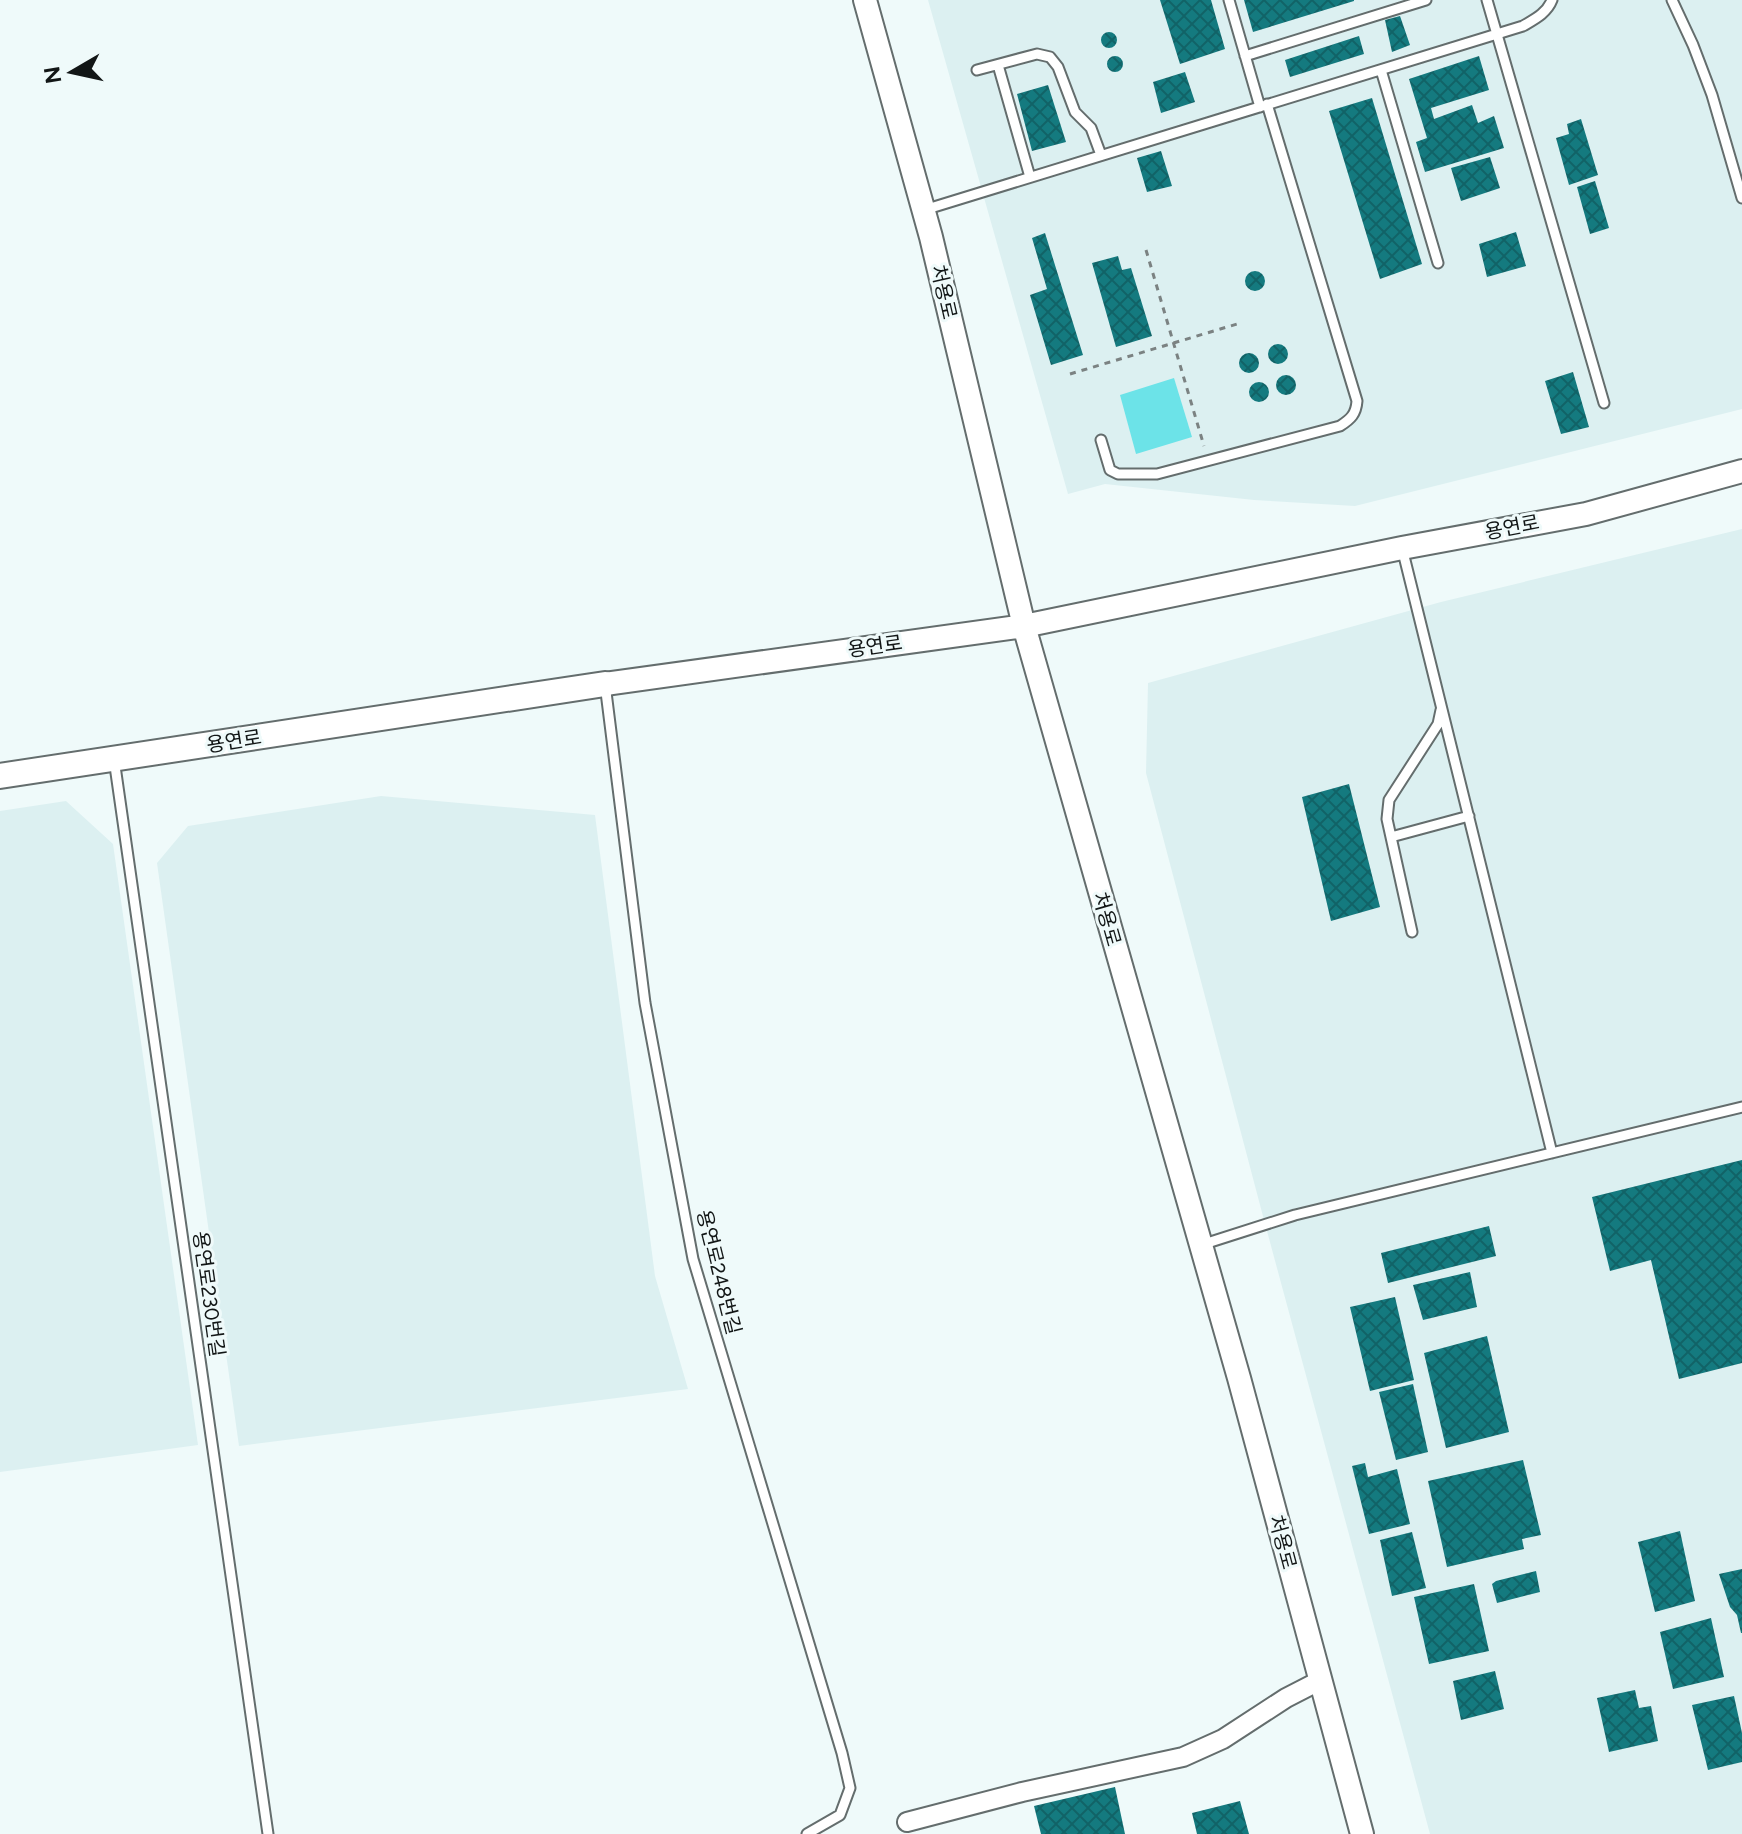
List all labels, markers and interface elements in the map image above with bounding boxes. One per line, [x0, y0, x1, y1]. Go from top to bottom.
north arrow [32, 32, 112, 112]
text: N [38, 65, 67, 86]
street label: 처용로 [926, 262, 962, 322]
street label: 용연로 [1483, 510, 1541, 544]
street label: 용연로 [846, 630, 904, 662]
street label: 용연로 [205, 725, 263, 757]
street label: 처용로 [1088, 889, 1126, 949]
street label: 용연로248번길 [692, 1207, 746, 1337]
street label: 용연로230번길 [188, 1230, 230, 1358]
street label: 처용로 [1264, 1512, 1302, 1572]

